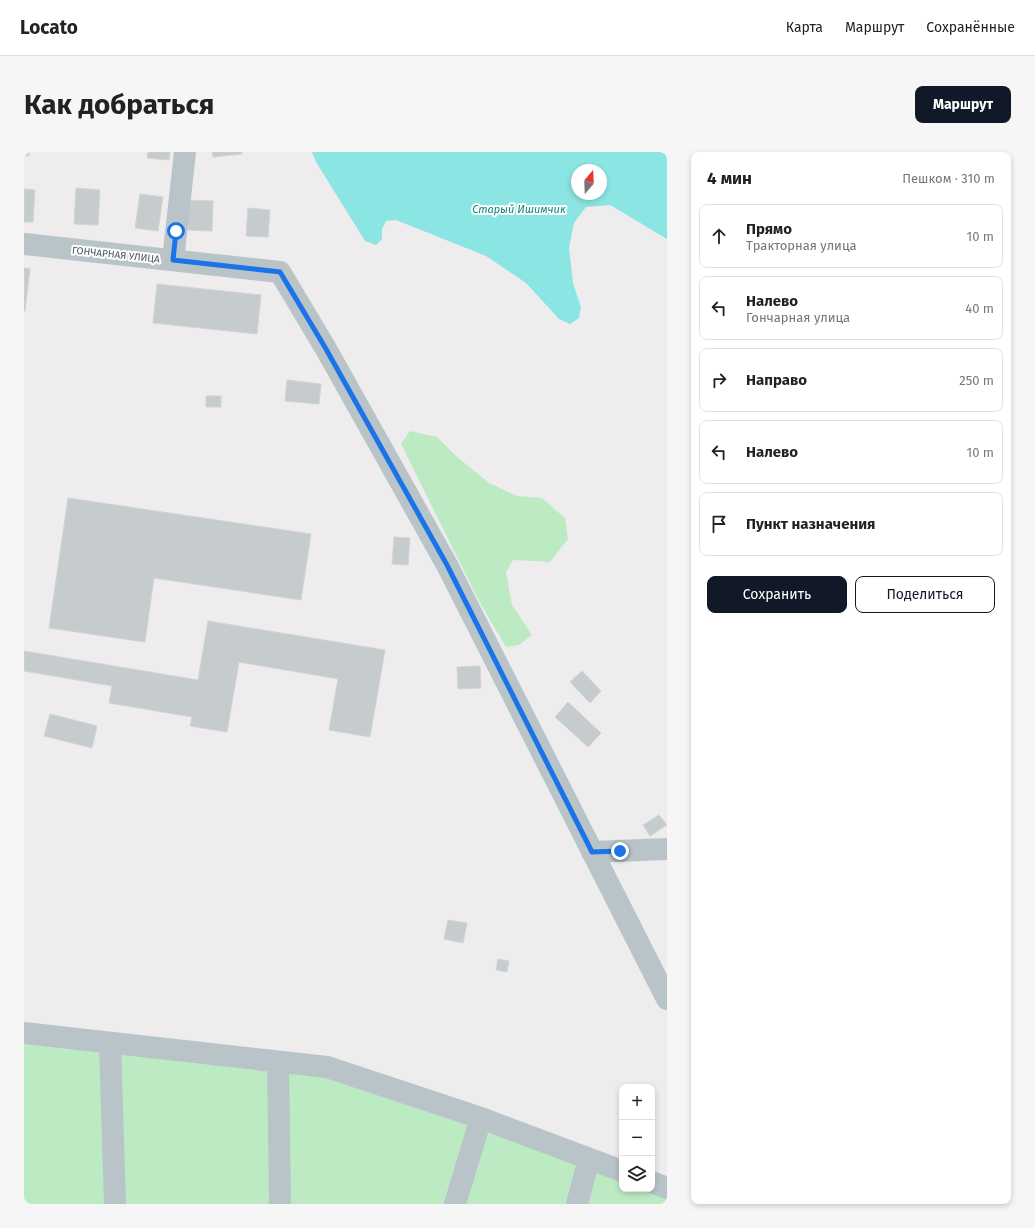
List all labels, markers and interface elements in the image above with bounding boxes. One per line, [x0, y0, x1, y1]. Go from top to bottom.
text: Locato [20, 16, 78, 39]
text: Карта [786, 19, 823, 36]
text: Маршрут [845, 19, 904, 36]
text: Сохранённые [926, 19, 1015, 36]
button: Маршрут [915, 86, 1011, 123]
text: Как добраться [24, 88, 214, 121]
north arrow [571, 164, 607, 200]
text: 4 мин [707, 168, 752, 189]
text: Пешком · 310 m [902, 171, 995, 186]
water label: Старый Ишимчик [472, 203, 566, 216]
text: Прямо [746, 220, 792, 238]
route start [167, 222, 185, 240]
icon: ahead [708, 225, 730, 247]
text: 10 m [967, 229, 994, 244]
text: Тракторная улица [746, 238, 857, 253]
street label: ГОНЧАРНАЯ УЛИЦА [71, 244, 161, 266]
text: Налево [746, 292, 798, 310]
icon: left [708, 297, 730, 319]
text: 40 m [965, 301, 994, 316]
text: Гончарная улица [746, 310, 850, 325]
icon: right [708, 369, 730, 391]
text: Направо [746, 371, 807, 389]
text: 250 m [959, 373, 994, 388]
icon: left [708, 441, 730, 463]
text: Налево [746, 443, 798, 461]
text: 10 m [967, 445, 994, 460]
icon: arrive [708, 513, 730, 535]
text: Пункт назначения [746, 515, 875, 533]
button: Сохранить [707, 576, 847, 613]
button: Поделиться [855, 576, 995, 613]
route end [611, 842, 629, 860]
map controls [619, 1084, 655, 1192]
button: + [619, 1084, 655, 1120]
button: − [619, 1120, 655, 1156]
button: layers [619, 1156, 655, 1192]

